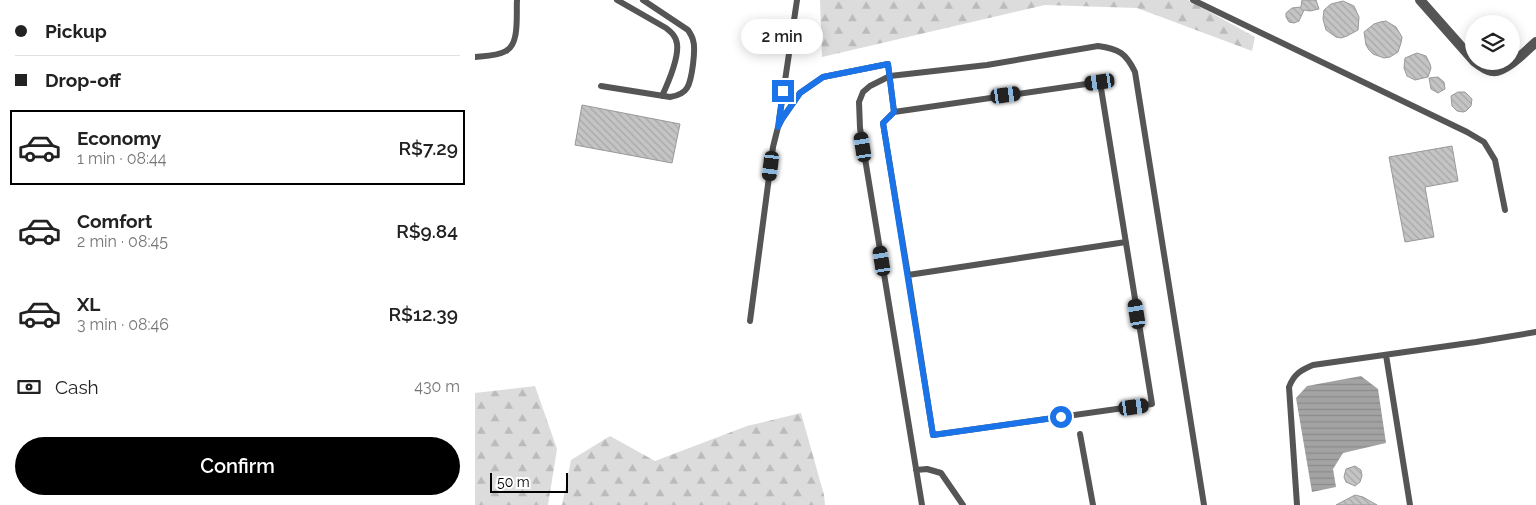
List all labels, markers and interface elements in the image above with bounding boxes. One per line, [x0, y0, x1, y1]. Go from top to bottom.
map controls [1465, 15, 1520, 70]
button: layers [1465, 15, 1520, 70]
callout: 2 min [742, 18, 824, 54]
text: Pickup [45, 20, 107, 42]
text: 2 min [762, 27, 803, 46]
text: Drop-off [45, 69, 121, 91]
car [1084, 72, 1115, 92]
route end [772, 80, 794, 102]
car [990, 85, 1021, 105]
icon: car [17, 125, 62, 170]
text: Economy [77, 127, 161, 149]
car [853, 131, 872, 163]
text: R$7.29 [399, 137, 458, 159]
text: 1 min · 08:44 [77, 149, 166, 168]
car [761, 150, 780, 182]
icon: car [17, 208, 62, 253]
text: Comfort [77, 210, 152, 232]
text: R$9.84 [396, 220, 458, 242]
text: 2 min · 08:45 [77, 232, 168, 251]
car [872, 245, 891, 277]
icon: car [17, 291, 62, 336]
text: XL [77, 293, 100, 315]
car [1127, 298, 1146, 330]
text: R$12.39 [388, 303, 458, 325]
text: 3 min · 08:46 [77, 315, 169, 334]
icon: cash [15, 373, 43, 401]
text: Cash [55, 376, 99, 398]
text: 430 m [414, 377, 460, 396]
car [1118, 397, 1149, 417]
route start [1050, 406, 1072, 428]
button: Confirm [15, 437, 460, 495]
scale bar [490, 470, 567, 493]
text: 50 m [497, 474, 530, 490]

